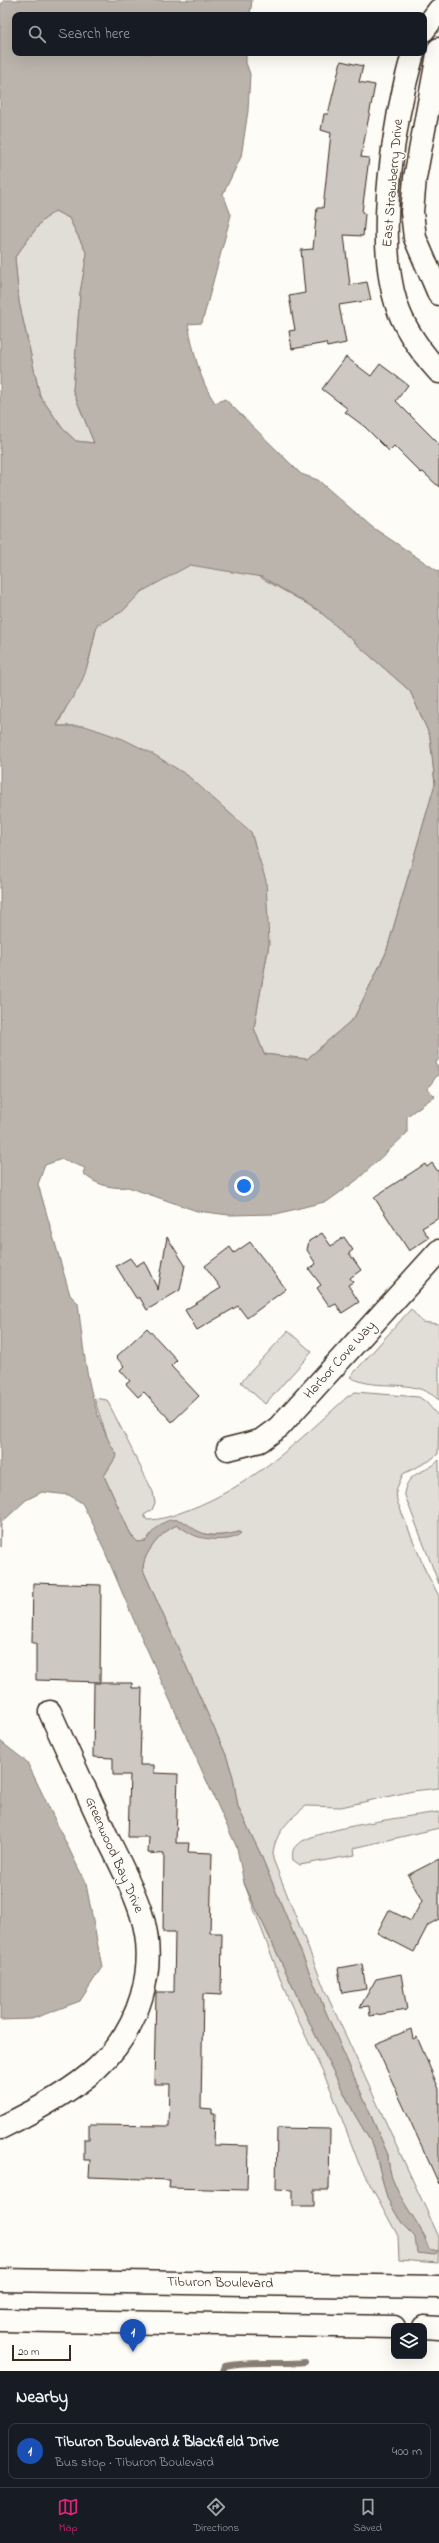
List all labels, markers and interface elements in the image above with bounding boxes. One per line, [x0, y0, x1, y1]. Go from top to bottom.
search box [12, 12, 427, 56]
icon: search [26, 23, 48, 45]
text: Search here [58, 23, 130, 45]
street label: East Strawberry Drive [377, 117, 410, 248]
your location [234, 1176, 254, 1196]
street label: Harbor Cove Way [299, 1316, 382, 1405]
street label: Greenwood Bay Drive [78, 1794, 149, 1917]
street label: Tiburon Boulevard [167, 2272, 273, 2294]
pin: 1 [120, 2319, 146, 2352]
map controls [391, 2323, 427, 2359]
button: layers [391, 2323, 427, 2359]
scale bar [12, 2343, 71, 2362]
text: 20 m [18, 2344, 40, 2360]
text: Nearby [16, 2385, 68, 2410]
text: Tiburon Boulevard & Blackfield Drive [55, 2431, 279, 2453]
text: 1 [28, 2442, 32, 2461]
text: 400 m [392, 2442, 422, 2461]
text: Bus stop · Tiburon Boulevard [55, 2453, 214, 2472]
tab: Map [57, 2496, 79, 2536]
tab: Directions [193, 2496, 239, 2536]
tab: Saved [353, 2496, 382, 2536]

